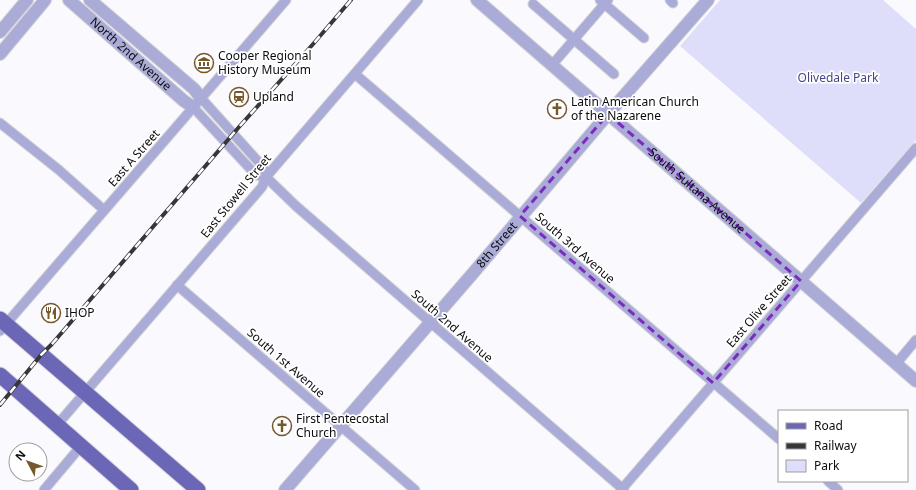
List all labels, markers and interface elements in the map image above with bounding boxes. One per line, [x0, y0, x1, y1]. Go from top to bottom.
street label: North 2nd Avenue [87, 13, 176, 94]
place label: Cooper Regional History Museum [218, 47, 312, 78]
museum icon: Cooper Regional History Museum [193, 52, 215, 74]
park label: Olivedale Park [798, 69, 879, 86]
station icon: Upland [228, 86, 250, 108]
place label: Upland [253, 88, 294, 105]
place label: Latin American Church of the Nazarene [571, 93, 699, 124]
church icon: Latin American Church of the Nazarene [546, 98, 568, 120]
street label: East A Street [104, 125, 164, 190]
street label: South Sultana Avenue [645, 143, 750, 238]
street label: East Stowell Street [196, 150, 275, 241]
street label: South 3rd Avenue [532, 208, 619, 287]
street label: 8th Street [472, 218, 521, 271]
street label: East Olive Street [722, 270, 796, 351]
street label: South 2nd Avenue [408, 285, 497, 366]
restaurant icon: IHOP [40, 302, 62, 324]
place label: IHOP [65, 304, 95, 321]
street label: South 1st Avenue [244, 324, 329, 401]
place label: First Pentecostal Church [296, 410, 389, 441]
legend [778, 410, 908, 482]
church icon: First Pentecostal Church [271, 415, 293, 437]
text: Road [814, 417, 843, 434]
text: Railway [814, 437, 858, 454]
north arrow [8, 442, 48, 482]
text: N [11, 447, 29, 463]
text: Park [814, 457, 840, 474]

